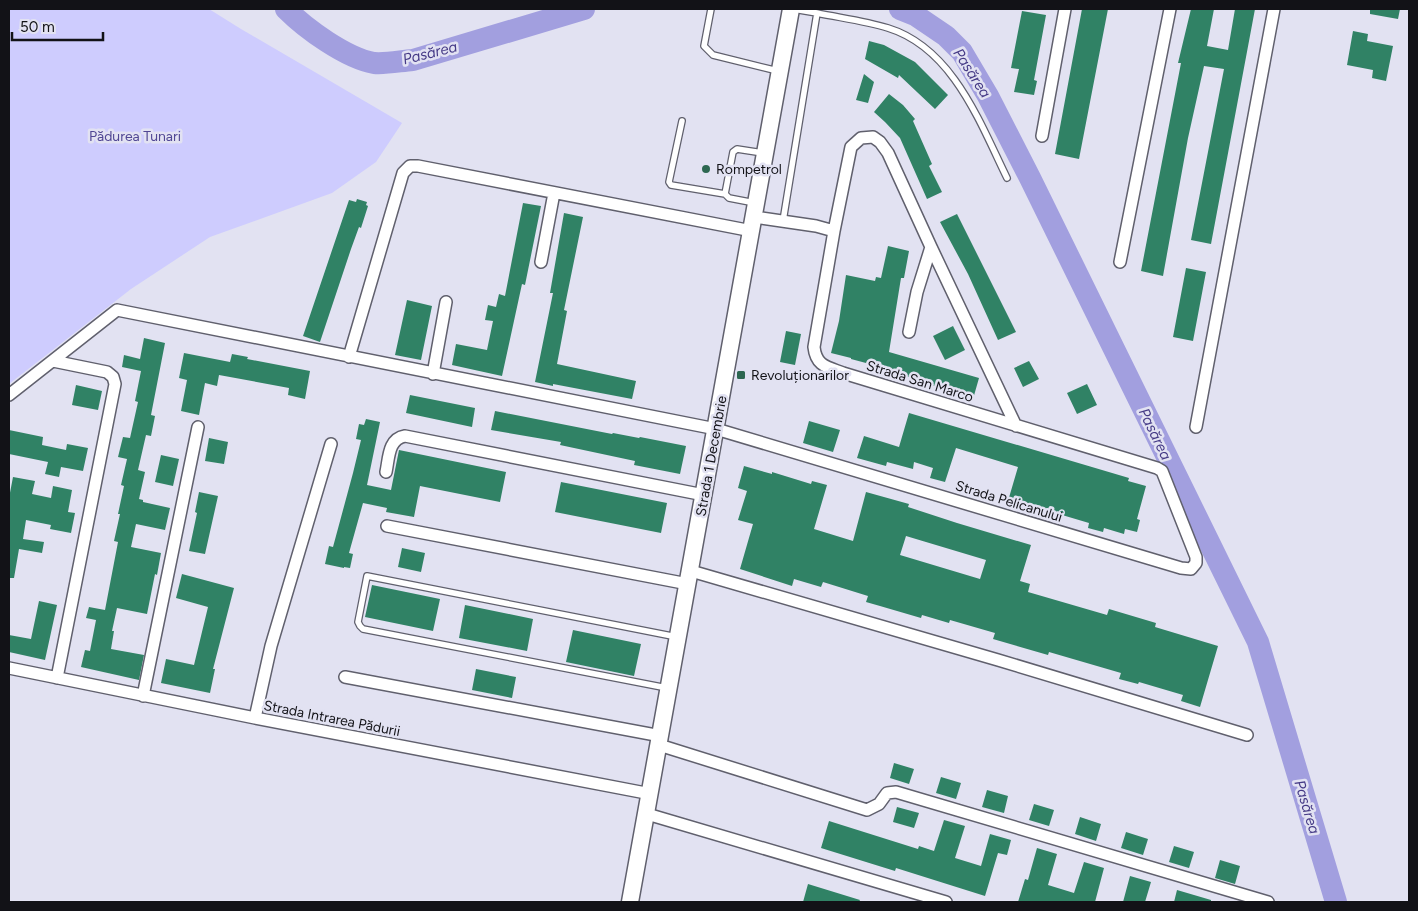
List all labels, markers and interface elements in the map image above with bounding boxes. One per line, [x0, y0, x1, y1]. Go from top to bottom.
scale bar [12, 10, 104, 42]
text: 50 m [20, 18, 55, 36]
water label: Pasărea [401, 38, 459, 68]
water label: Pasărea [949, 45, 995, 101]
park label: Pădurea Tunari [89, 128, 181, 145]
place label: Rompetrol [716, 161, 782, 178]
marker: Rompetrol [700, 163, 712, 175]
street label: Strada San Marco [864, 357, 975, 406]
place label: Revoluționarilor [751, 367, 849, 384]
marker: Revoluționarilor [735, 369, 747, 381]
street label: Strada 1 Decembrie [693, 394, 731, 518]
water label: Pasărea [1135, 405, 1175, 463]
street label: Strada Pelicanului [953, 477, 1064, 526]
street label: Strada Intrarea Pădurii [262, 697, 402, 740]
water label: Pasărea [1290, 778, 1324, 836]

